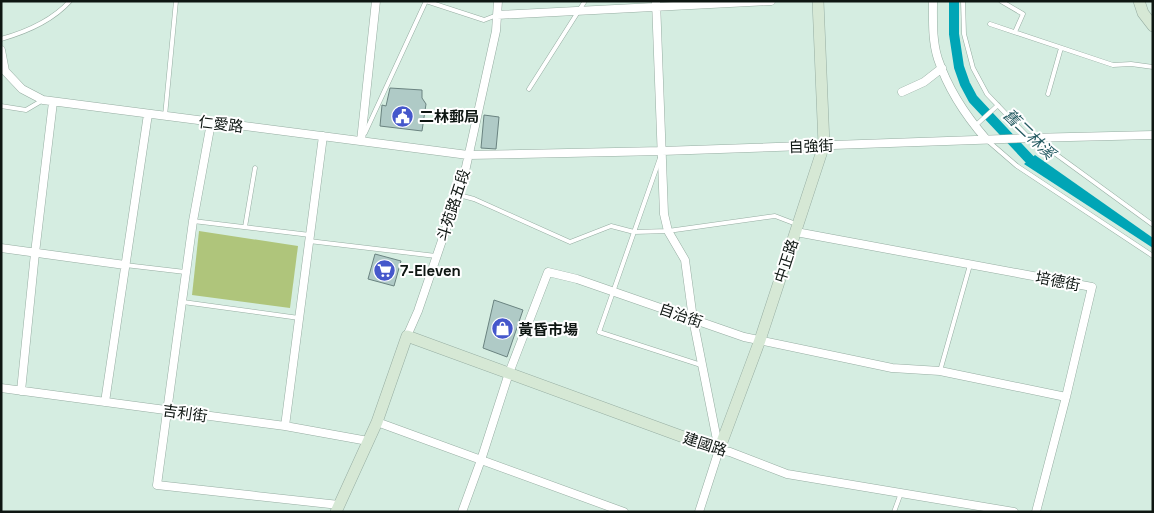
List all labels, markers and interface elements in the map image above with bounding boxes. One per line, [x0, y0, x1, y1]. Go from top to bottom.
public building icon: 二林郵局 [391, 104, 415, 128]
water label: 舊二林溪 [999, 104, 1061, 165]
place label: 二林郵局 [419, 107, 479, 126]
street label: 仁愛路 [198, 112, 244, 136]
street label: 自強街 [788, 136, 834, 156]
street label: 斗苑路五段 [432, 166, 474, 244]
street label: 中正路 [770, 237, 802, 285]
supermarket icon: 7-Eleven [372, 258, 396, 282]
place label: 7-Eleven [400, 261, 461, 280]
street label: 培德街 [1034, 267, 1082, 295]
street label: 自治街 [657, 299, 705, 331]
shop icon: 黃昏市場 [490, 317, 514, 341]
place label: 黃昏市場 [518, 320, 578, 339]
street label: 吉利街 [161, 400, 209, 426]
street label: 建國路 [681, 428, 729, 460]

